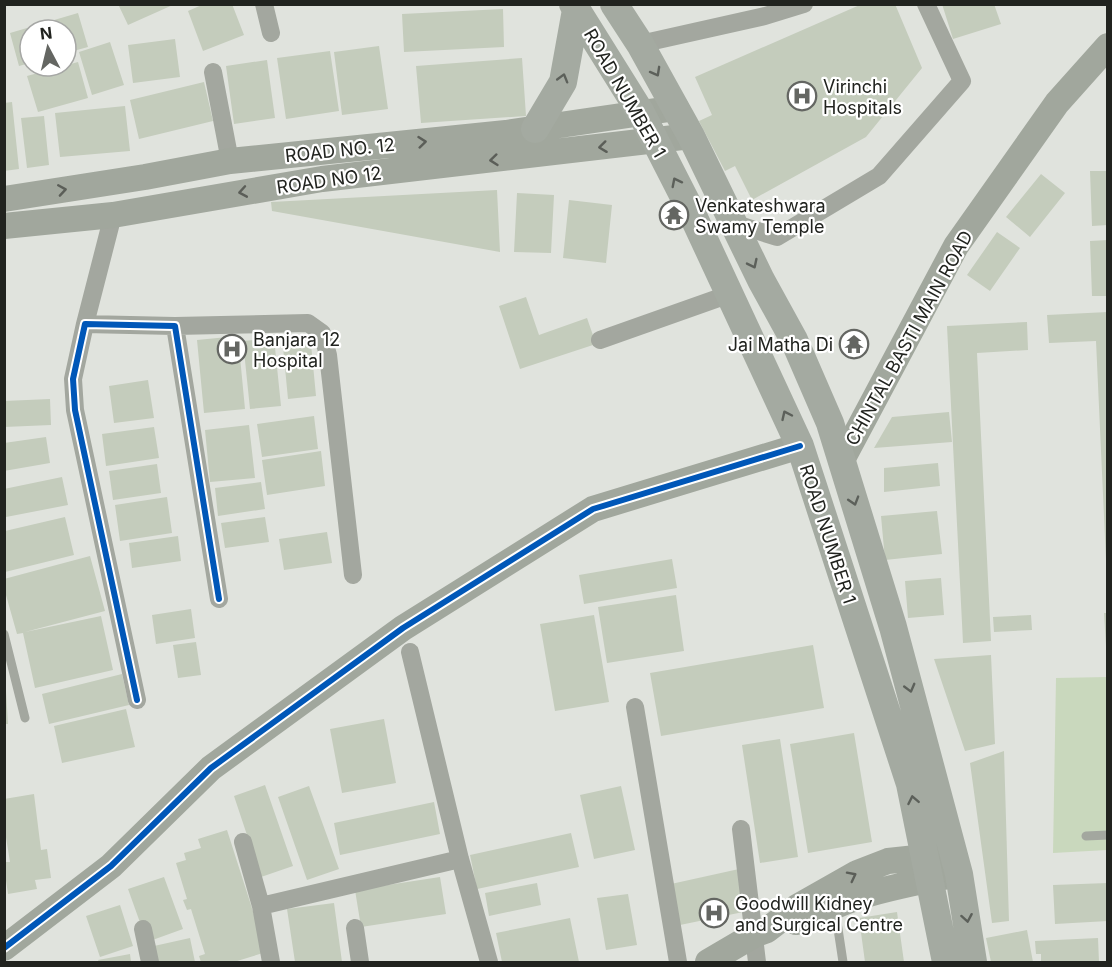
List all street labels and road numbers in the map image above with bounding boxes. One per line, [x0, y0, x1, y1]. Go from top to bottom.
street label: ROAD NUMBER 1 [580, 25, 670, 161]
street label: ROAD NO. 12 [284, 134, 396, 166]
street label: ROAD NO 12 [275, 162, 383, 198]
street label: CHINTAL BASTI MAIN ROAD [841, 227, 977, 449]
street label: ROAD NUMBER 1 [796, 462, 860, 606]

